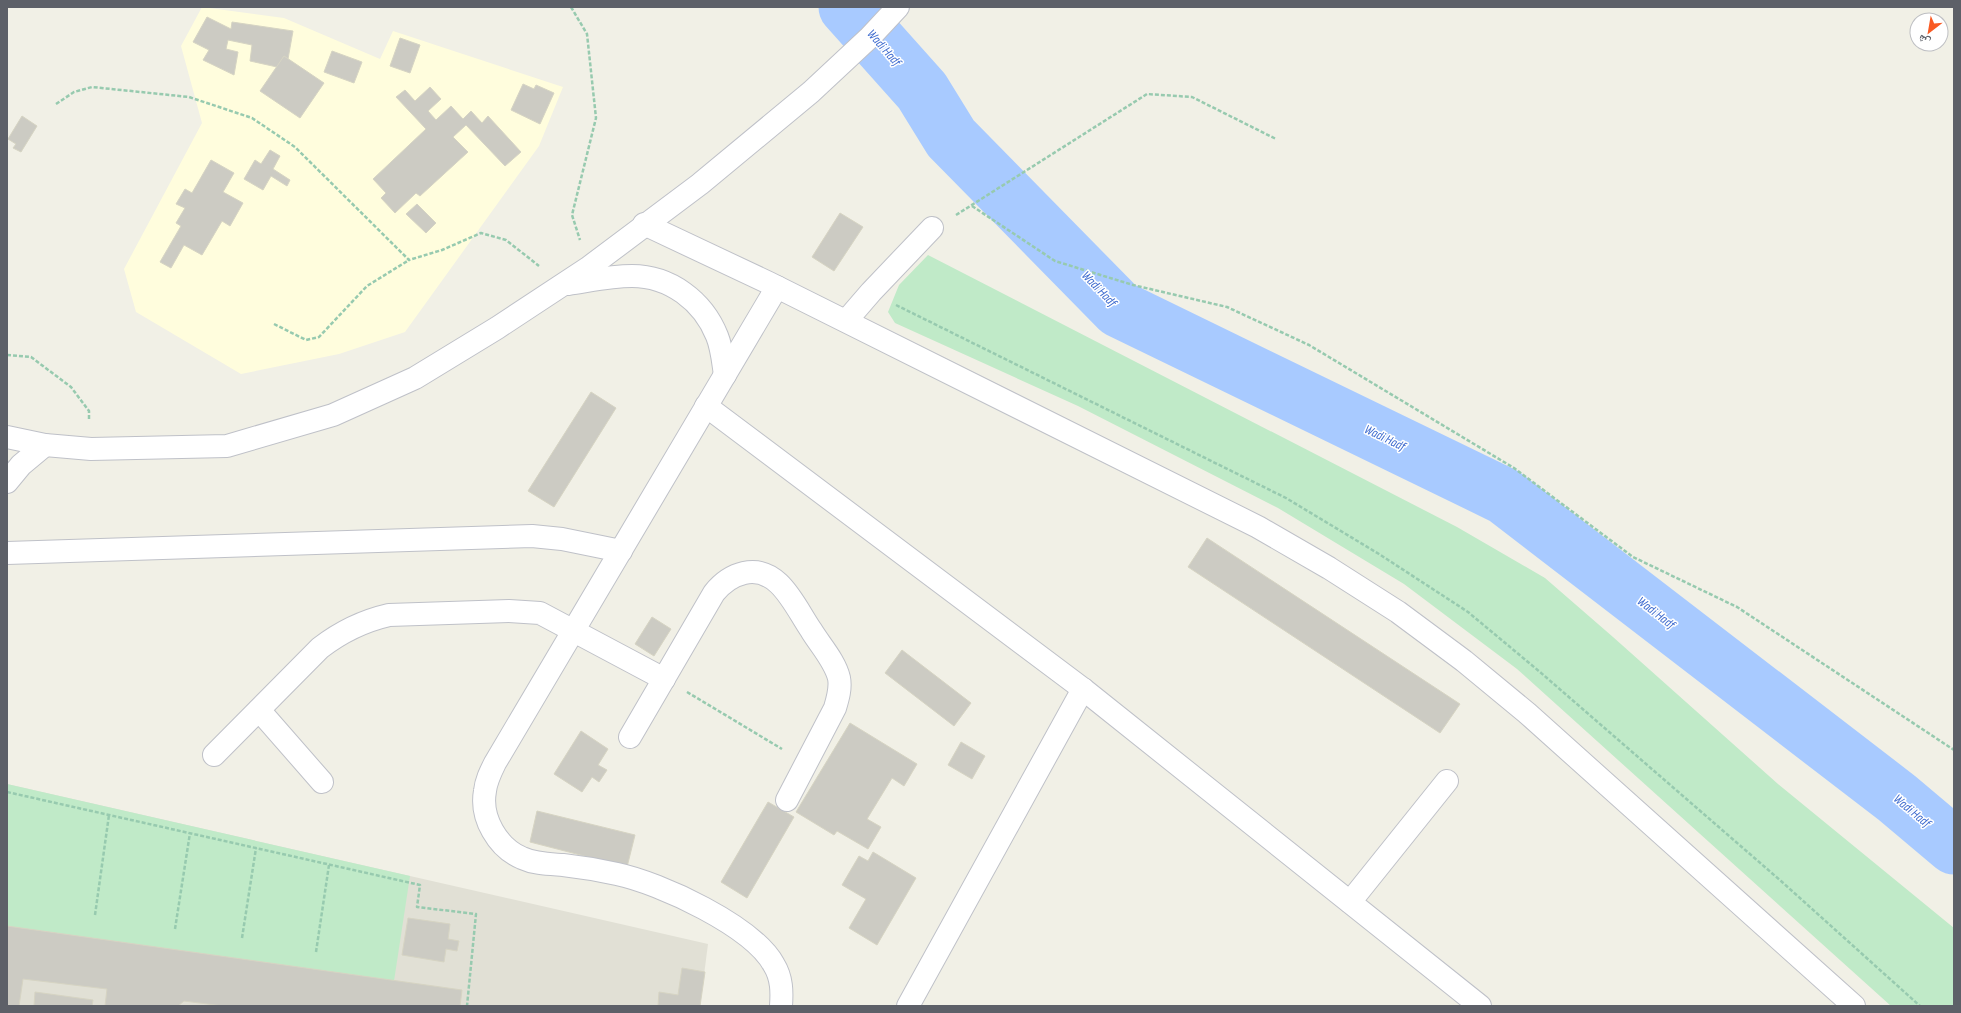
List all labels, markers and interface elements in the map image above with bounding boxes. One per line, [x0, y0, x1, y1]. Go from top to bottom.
north arrow [1909, 12, 1949, 52]
water label: Wadi Hadf [864, 26, 905, 71]
text: ش [1915, 31, 1933, 49]
water label: Wadi Hadf [1078, 268, 1121, 311]
water label: Wadi Hadf [1362, 421, 1409, 455]
water label: Wadi Hadf [1634, 593, 1679, 634]
water label: Wadi Hadf [1890, 791, 1935, 832]

